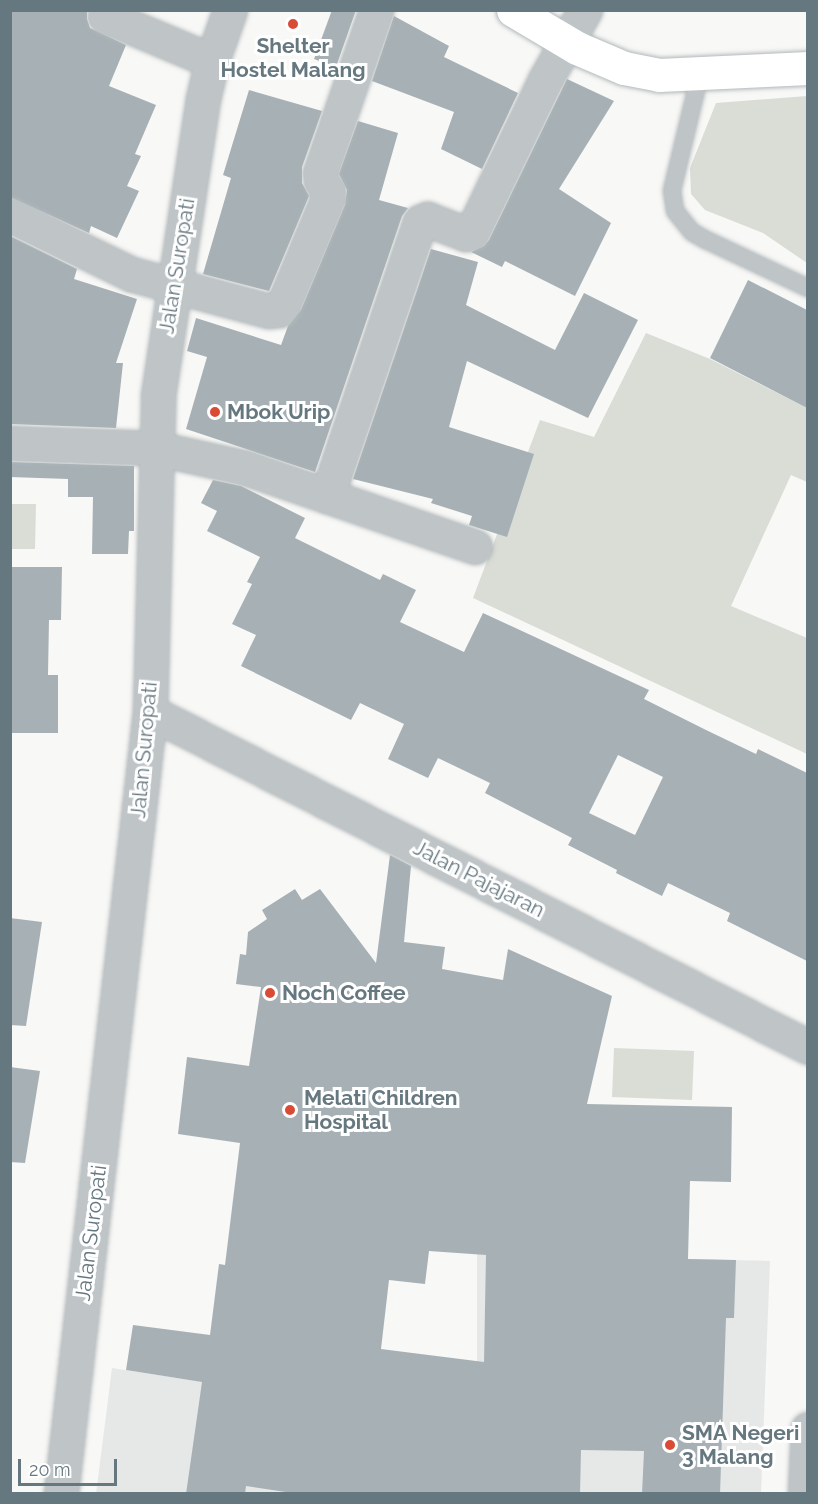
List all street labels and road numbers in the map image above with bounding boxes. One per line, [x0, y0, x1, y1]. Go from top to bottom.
street label: Jalan Suropati [154, 196, 200, 336]
street label: Jalan Suropati [125, 681, 163, 819]
street label: Jalan Pajajaran [409, 835, 549, 923]
street label: Jalan Suropati [70, 1164, 112, 1302]

